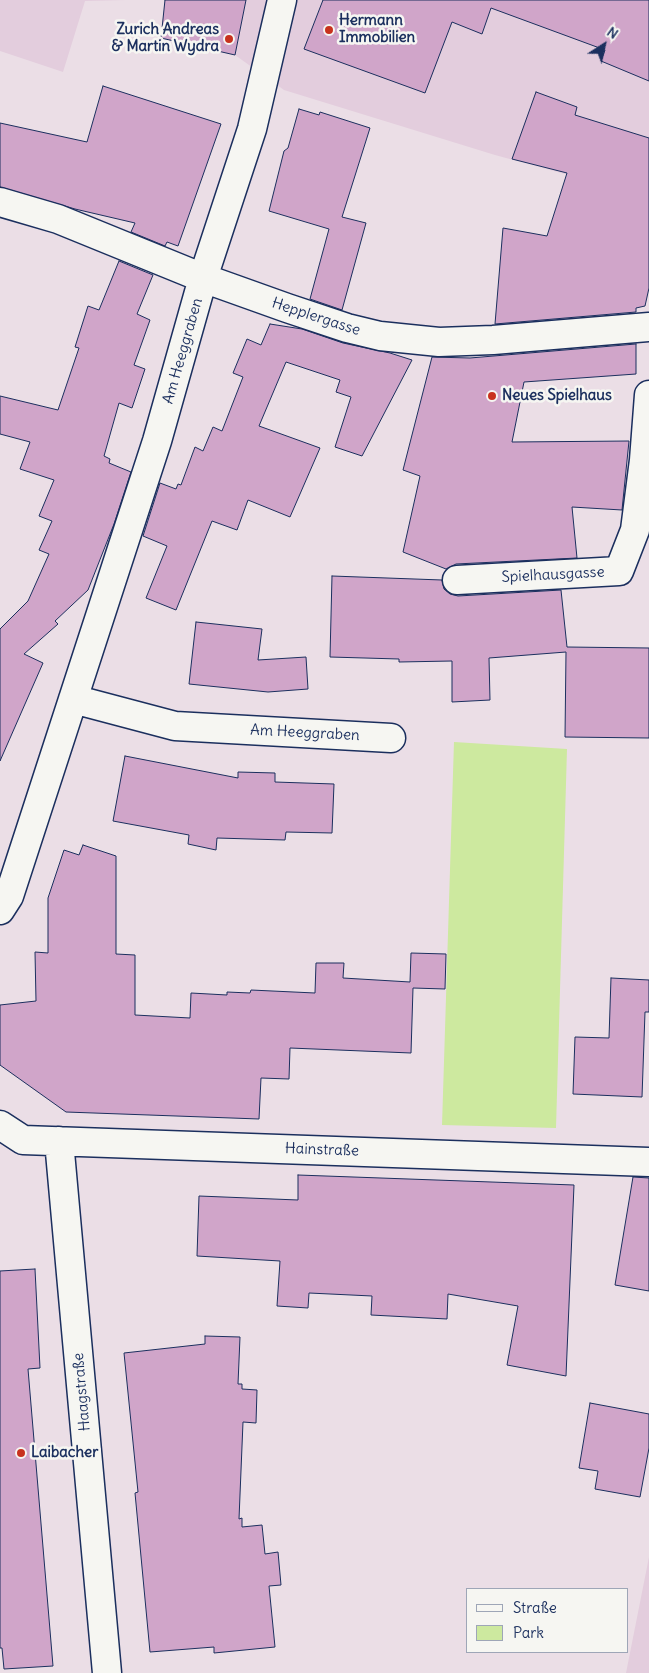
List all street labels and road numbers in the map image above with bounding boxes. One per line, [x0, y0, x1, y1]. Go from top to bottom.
street label: Hepplergasse [270, 294, 362, 340]
street label: Am Heeggraben [159, 296, 207, 406]
street label: Spielhausgasse [501, 563, 605, 587]
street label: Am Heeggraben [250, 721, 360, 745]
street label: Hainstraße [285, 1140, 359, 1160]
street label: Haagstraße [70, 1352, 94, 1432]

